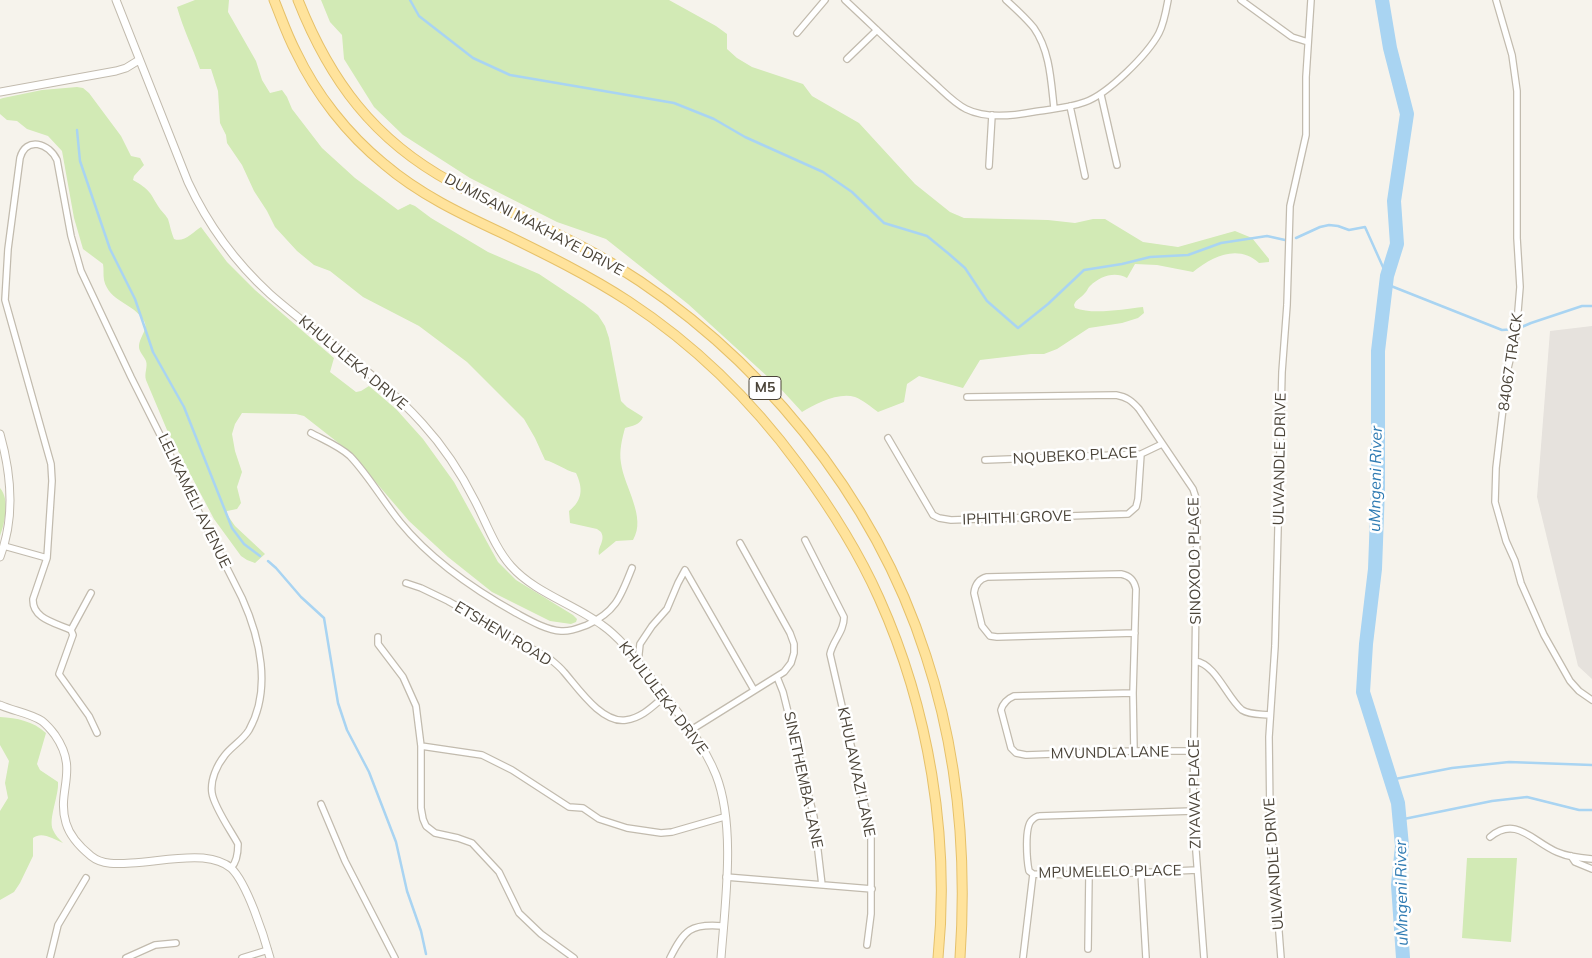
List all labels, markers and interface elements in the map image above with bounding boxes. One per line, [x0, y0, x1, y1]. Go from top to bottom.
street label: DUMISANI MAKHAYE DRIVE [441, 170, 627, 280]
street label: KHULULEKA DRIVE [295, 312, 411, 414]
street label: 84067 TRACK [1495, 312, 1527, 412]
road number: M5 [749, 376, 781, 399]
street label: ULWANDLE DRIVE [1270, 393, 1290, 525]
water label: uMngeni River [1365, 426, 1387, 532]
street label: LELIKAMELI AVENUE [154, 431, 234, 571]
street label: NQUBEKO PLACE [1012, 444, 1138, 468]
street label: SINOXOLO PLACE [1185, 497, 1205, 625]
street label: IPHITHI GROVE [962, 507, 1072, 529]
street label: ETSHENI ROAD [451, 598, 555, 670]
street label: KHULULEKA DRIVE [615, 638, 711, 758]
street label: KHULAWAZI LANE [833, 705, 879, 839]
street label: SINETHEMBA LANE [780, 710, 826, 850]
street label: ZIYAWA PLACE [1185, 739, 1205, 849]
street label: MVUNDLA LANE [1051, 743, 1169, 763]
street label: ULWANDLE DRIVE [1260, 797, 1288, 931]
water label: uMngeni River [1391, 840, 1413, 946]
street label: MPUMELELO PLACE [1038, 862, 1182, 882]

